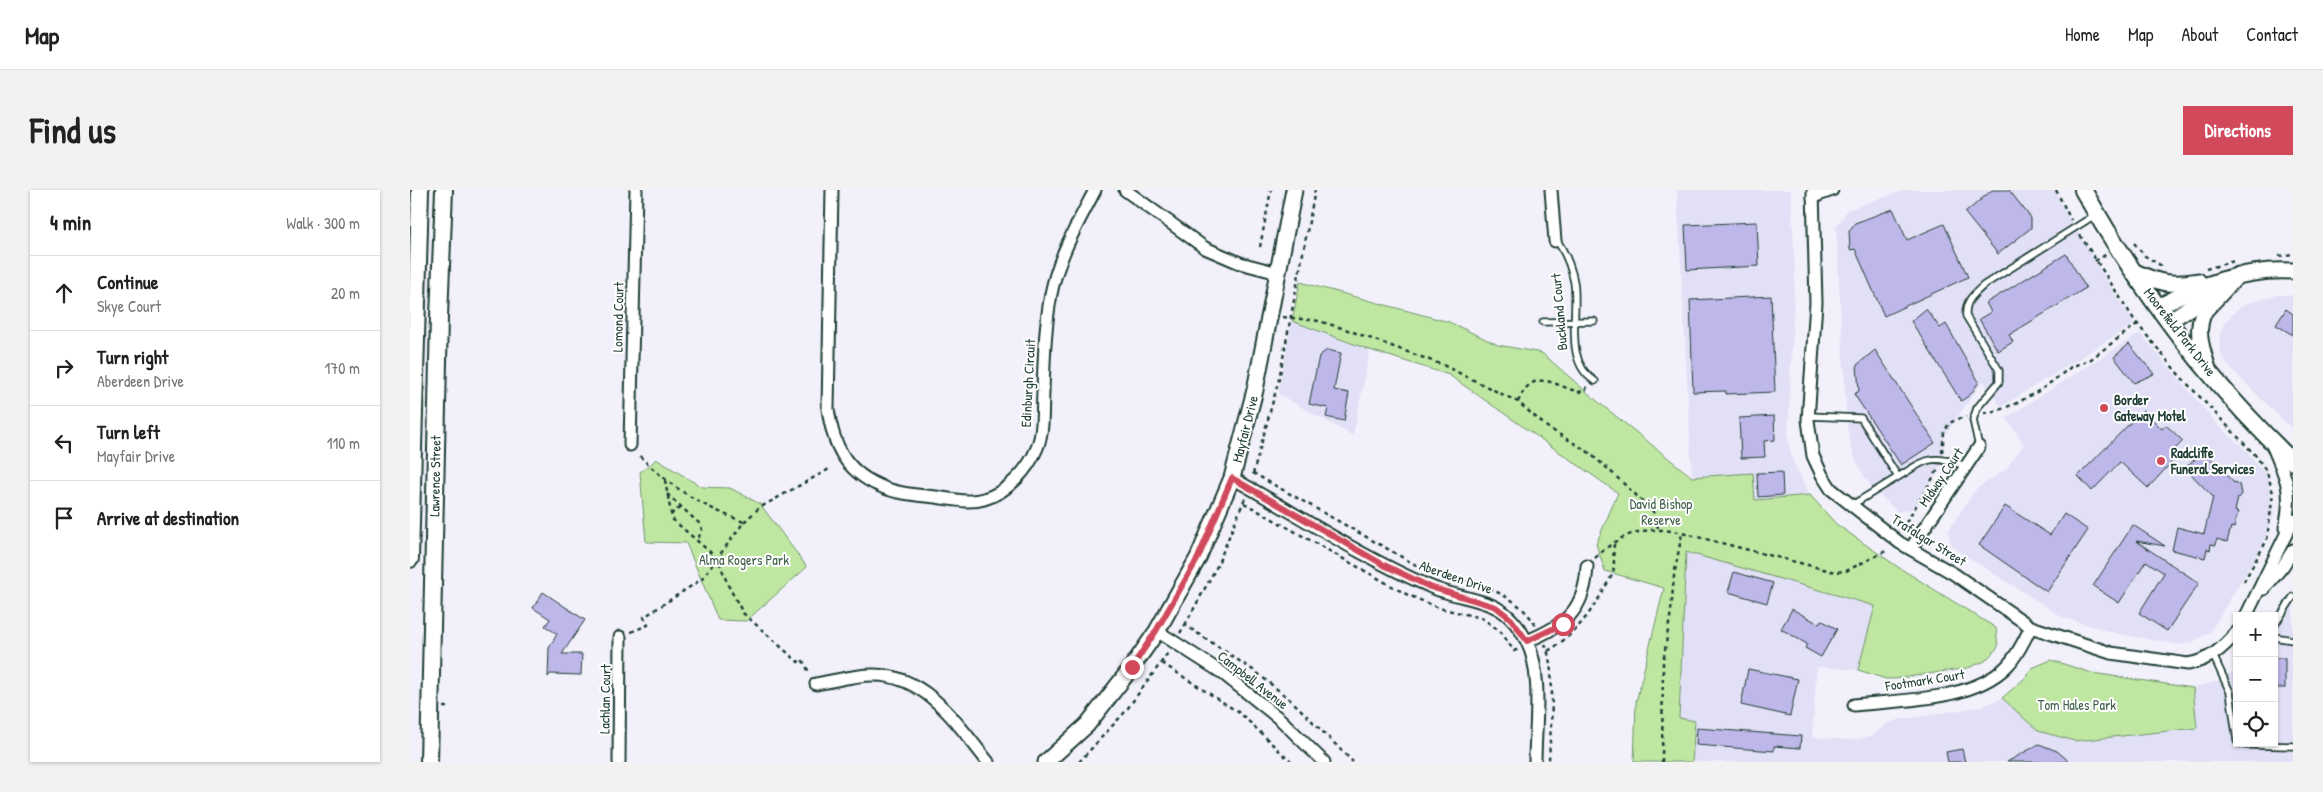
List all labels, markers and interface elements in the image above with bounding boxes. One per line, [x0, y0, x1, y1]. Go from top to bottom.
text: Map [25, 19, 59, 51]
text: Home [2065, 22, 2100, 47]
text: Map [2128, 22, 2153, 47]
text: About [2181, 22, 2218, 47]
text: Contact [2246, 22, 2298, 47]
button: Directions [2183, 106, 2293, 155]
text: Find us [30, 107, 116, 154]
text: 4 min [50, 208, 91, 237]
text: Walk · 300 m [286, 212, 360, 234]
text: Continue [97, 269, 158, 295]
street label: Buckland Court [1546, 273, 1571, 351]
icon: ahead [50, 279, 78, 307]
text: 20 m [331, 282, 360, 304]
street label: Lomond Court [607, 282, 628, 352]
street label: Moorefield Park Drive [2140, 284, 2221, 380]
text: Skye Court [97, 295, 161, 317]
street label: Edinburgh Circuit [1016, 338, 1040, 428]
text: Turn right [97, 344, 168, 370]
icon: right [50, 354, 78, 382]
text: 170 m [325, 357, 360, 379]
text: Aberdeen Drive [97, 370, 184, 392]
place label: Border Gateway Motel [2114, 390, 2186, 427]
street label: Mayfair Drive [1227, 393, 1263, 465]
marker: Border Gateway Motel [2098, 402, 2110, 414]
text: Turn left [97, 419, 160, 445]
icon: left [50, 429, 78, 457]
text: 110 m [327, 432, 360, 454]
street label: Lawrence Street [424, 435, 445, 517]
street label: Midway Court [1914, 443, 1968, 510]
place label: Radcliffe Funeral Services [2170, 443, 2255, 478]
text: Mayfair Drive [97, 445, 175, 467]
marker: Radcliffe Funeral Services [2155, 455, 2167, 467]
park label: David Bishop Reserve [1630, 494, 1692, 529]
icon: arrive [50, 504, 78, 532]
text: Arrive at destination [97, 505, 239, 531]
street label: Trafalgar Street [1888, 509, 1970, 571]
park label: Alma Rogers Park [699, 550, 789, 570]
street label: Aberdeen Drive [1417, 555, 1496, 598]
map controls [2233, 612, 2278, 747]
button: + [2233, 612, 2278, 657]
route start [1552, 613, 1575, 636]
street label: Campbell Avenue [1213, 646, 1293, 714]
route end [1121, 656, 1144, 679]
button: − [2233, 657, 2278, 702]
street label: Lachlan Court [594, 664, 615, 734]
street label: Footmark Court [1883, 664, 1966, 695]
park label: Tom Hales Park [2038, 695, 2116, 714]
button: locate [2233, 702, 2278, 747]

